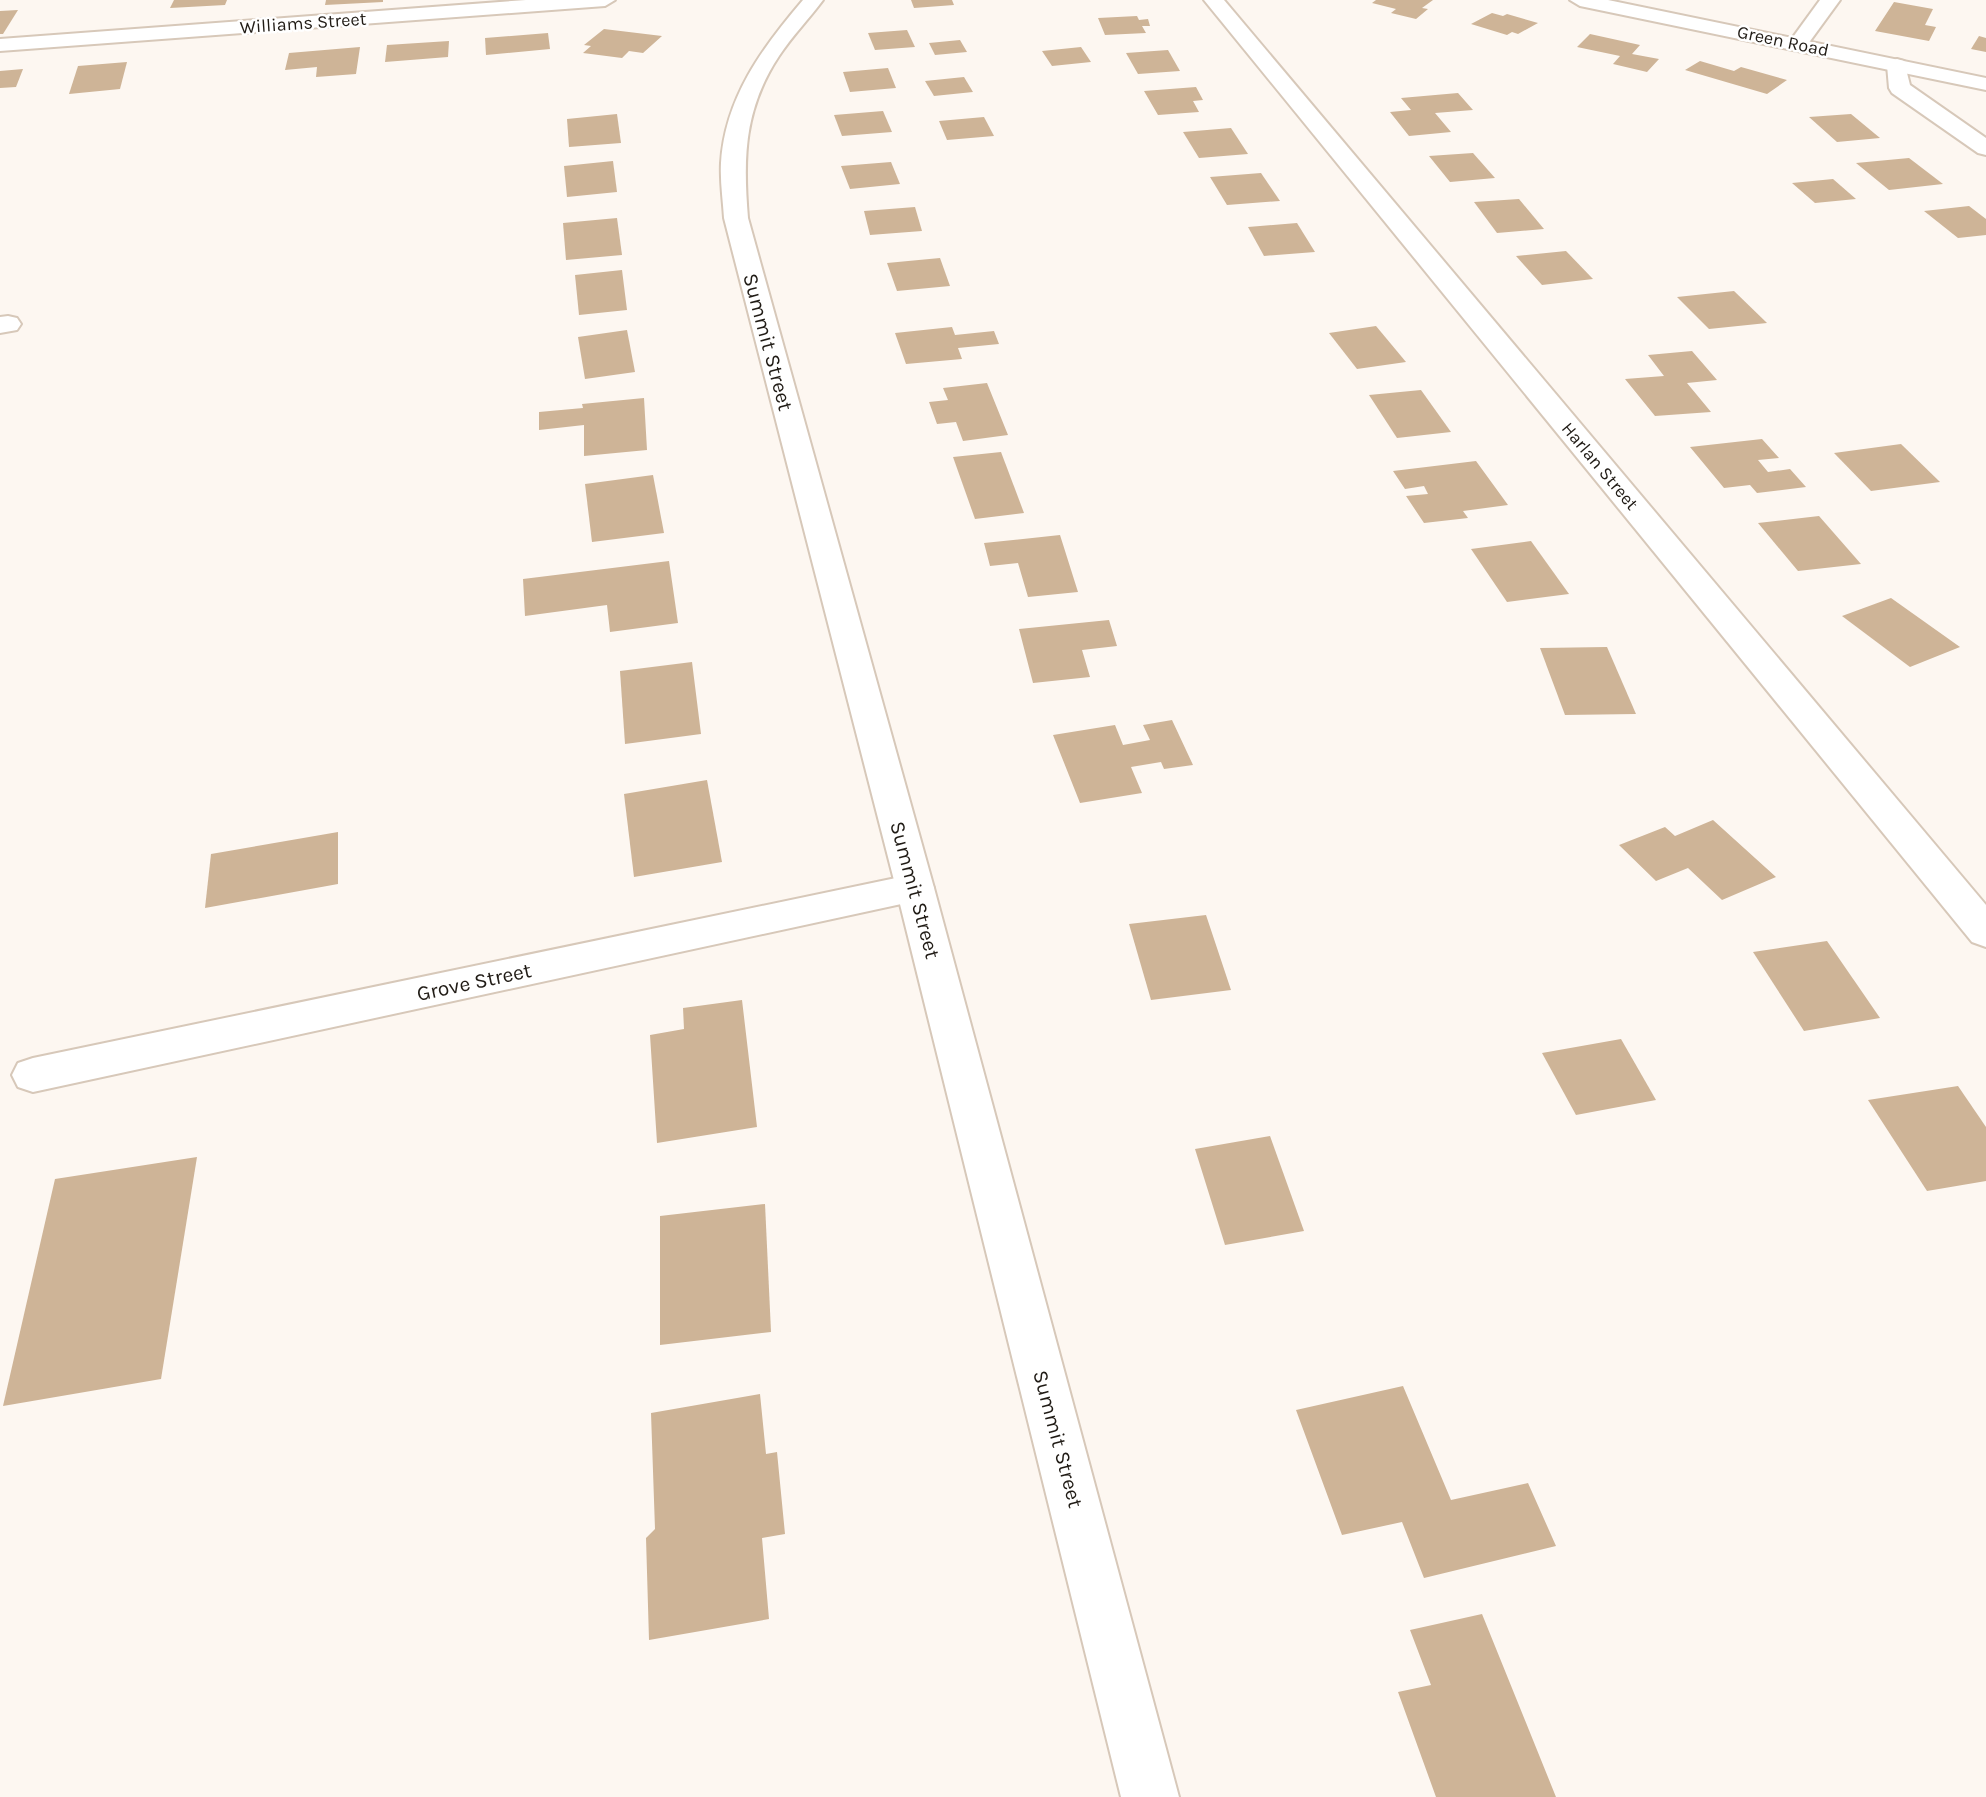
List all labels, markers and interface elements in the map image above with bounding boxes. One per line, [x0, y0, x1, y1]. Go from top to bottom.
street label: Williams Street [239, 8, 367, 38]
street label: Green Road [1735, 21, 1831, 61]
street label: Summit Street [738, 271, 798, 414]
street label: Harlan Street [1557, 418, 1643, 515]
street label: Summit Street [885, 819, 945, 962]
street label: Grove Street [414, 958, 534, 1006]
street label: Summit Street [1028, 1368, 1088, 1511]

